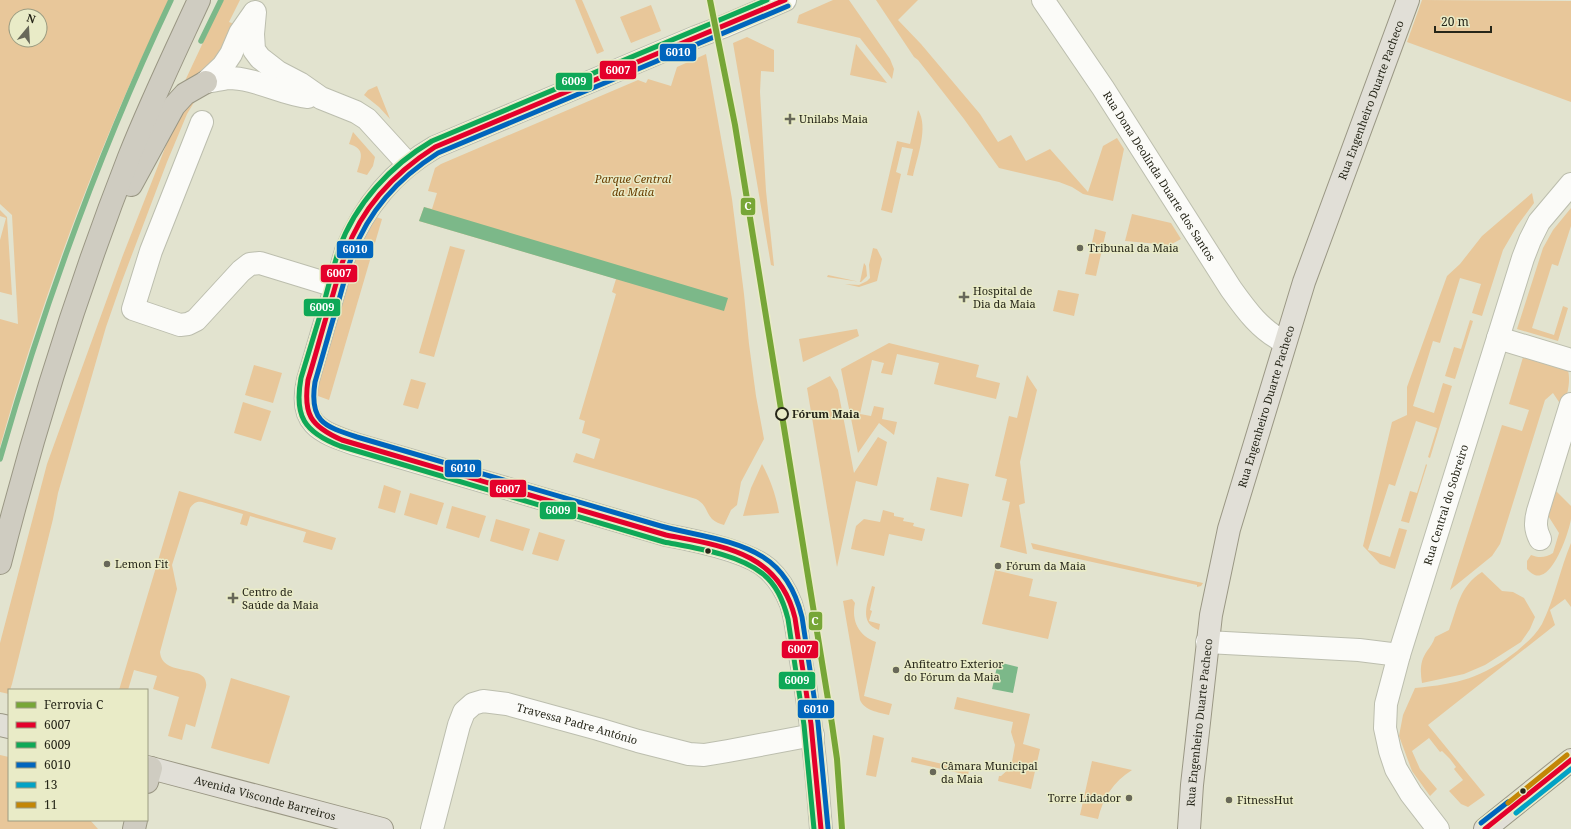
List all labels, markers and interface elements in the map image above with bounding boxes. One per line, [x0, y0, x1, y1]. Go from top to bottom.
north arrow [8, 8, 48, 48]
scale bar [1435, 8, 1491, 34]
text: N [25, 10, 38, 27]
text: 20 m [1441, 13, 1469, 30]
street label: Rua Engenheiro Duarte Pacheco [1334, 18, 1407, 182]
line badge: 6010 [659, 43, 697, 62]
text: 6010 [666, 44, 690, 59]
line badge: 6007 [599, 60, 637, 80]
text: 6007 [606, 62, 630, 77]
line badge: 6009 [555, 72, 593, 91]
text: 6009 [562, 73, 586, 88]
street label: Rua Dona Deolínda Duarte dos Santos [1100, 88, 1219, 264]
place label: Unilabs Maia [799, 111, 868, 126]
marker: Unilabs Maia [784, 113, 796, 125]
park label: Parque Central da Maia [594, 171, 672, 199]
line badge: C [740, 197, 756, 216]
text: C [744, 198, 752, 213]
line badge: 6010 [336, 240, 374, 259]
place label: Tribunal da Maia [1088, 240, 1179, 255]
text: 6010 [343, 241, 367, 256]
marker: Tribunal da Maia [1075, 243, 1085, 253]
line badge: 6007 [320, 264, 358, 283]
text: 6007 [327, 265, 351, 280]
place label: Hospital de Dia da Maia [973, 283, 1036, 311]
marker: Hospital de Dia da Maia [958, 291, 970, 303]
line badge: 6009 [303, 298, 341, 317]
text: 6009 [310, 299, 334, 314]
street label: Rua Engenheiro Duarte Pacheco [1234, 323, 1297, 489]
place label: Fórum Maia [792, 406, 860, 421]
marker: Fórum Maia [775, 407, 789, 421]
street label: Rua Central do Sobreiro [1420, 442, 1471, 567]
line badge: 6010 [444, 459, 482, 478]
text: 6010 [451, 460, 475, 475]
line badge: 6007 [489, 479, 527, 498]
text: 6007 [496, 481, 520, 496]
line badge: 6009 [539, 501, 577, 520]
text: 6009 [546, 502, 570, 517]
unlabelled marker [703, 546, 713, 556]
place label: Lemon Fit [115, 556, 168, 571]
place label: Fórum da Maia [1006, 558, 1086, 573]
marker: Lemon Fit [102, 559, 112, 569]
marker: Fórum da Maia [993, 561, 1003, 571]
place label: Centro de Saúde da Maia [242, 584, 319, 612]
marker: Centro de Saúde da Maia [227, 592, 239, 604]
line badge: C [808, 611, 823, 631]
text: C [811, 613, 819, 628]
street label: Rua Engenheiro Duarte Pacheco [1183, 638, 1215, 807]
line badge: 6007 [781, 640, 819, 659]
text: 6007 [788, 641, 812, 656]
place label: Anfiteatro Exterior do Fórum da Maia [904, 656, 1004, 684]
marker: Anfiteatro Exterior do Fórum da Maia [891, 665, 901, 675]
line badge: 6009 [778, 671, 816, 690]
text: 6009 [785, 672, 809, 687]
legend [8, 689, 148, 821]
text: Ferrovia C [44, 696, 103, 713]
street label: Travessa Padre António [515, 699, 640, 747]
line badge: 6010 [797, 699, 835, 719]
text: 6010 [804, 701, 828, 716]
text: 6007 [44, 716, 71, 733]
text: 6009 [44, 736, 71, 753]
text: 6010 [44, 756, 71, 773]
place label: Câmara Municipal da Maia [941, 758, 1038, 786]
marker: Câmara Municipal da Maia [928, 767, 938, 777]
street label: Avenida Visconde Barreiros [193, 772, 338, 824]
text: 13 [44, 776, 58, 793]
unlabelled marker [1518, 786, 1528, 796]
place label: Torre Lidador [1048, 790, 1122, 805]
place label: FitnessHut [1237, 792, 1293, 807]
marker: Torre Lidador [1124, 793, 1134, 803]
marker: FitnessHut [1224, 795, 1234, 805]
text: 11 [44, 796, 57, 813]

